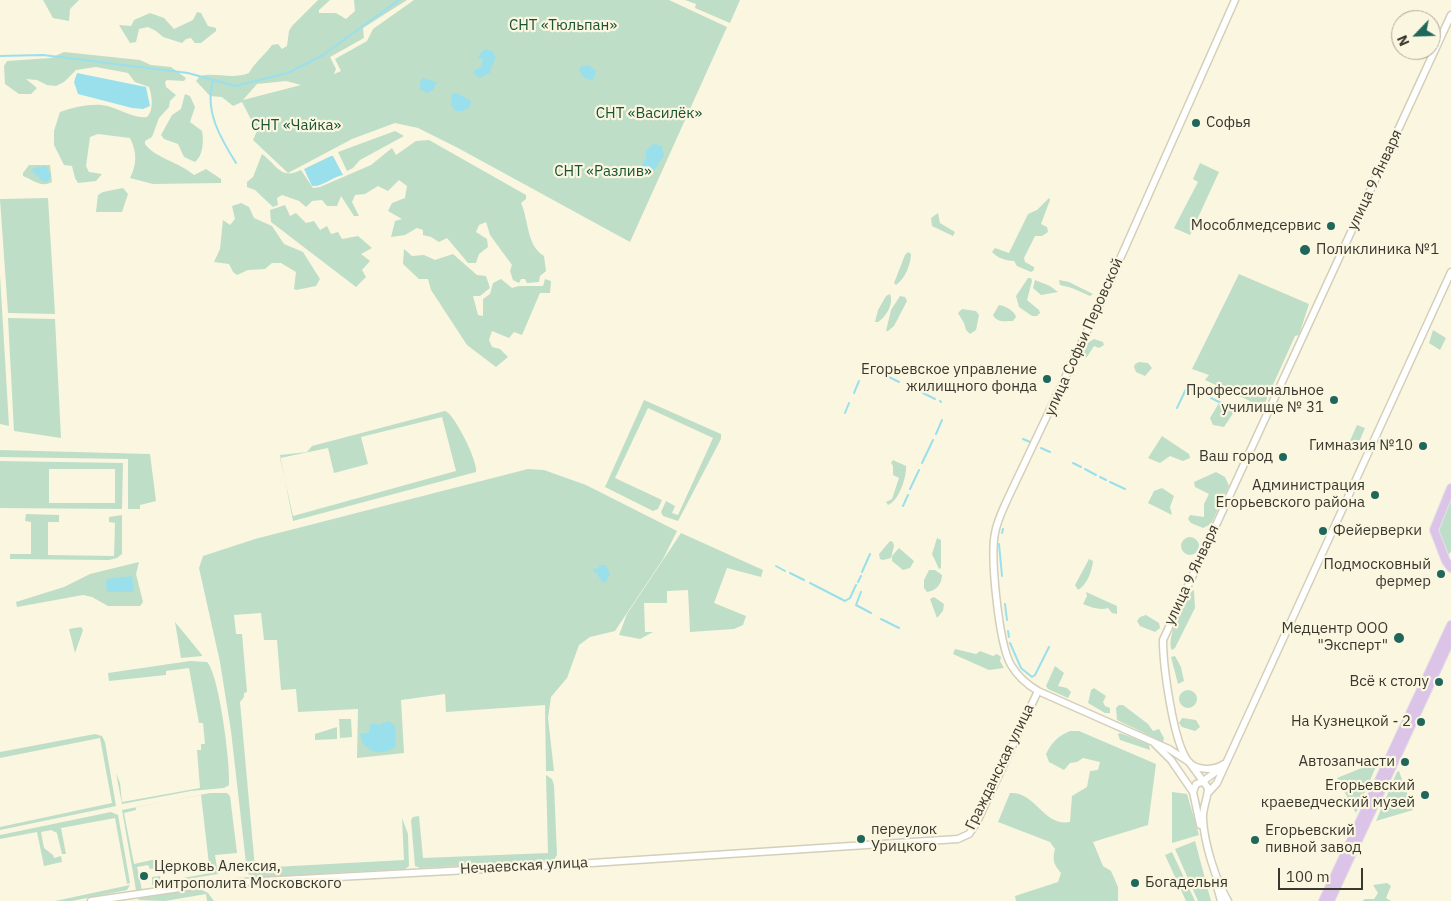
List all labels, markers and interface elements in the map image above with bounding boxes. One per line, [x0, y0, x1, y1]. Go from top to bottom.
north arrow [1391, 10, 1441, 60]
park label: СНТ «Тюльпан» [509, 17, 617, 35]
text: N [1393, 32, 1413, 49]
park label: СНТ «Василёк» [596, 105, 702, 123]
place label: Софья [1206, 114, 1251, 132]
park label: СНТ «Чайка» [251, 117, 341, 135]
marker: Софья [1190, 117, 1202, 129]
street label: улица 9 Января [1344, 127, 1406, 233]
park label: СНТ «Разлив» [554, 163, 652, 181]
place label: Мособлмедсервис [1191, 217, 1321, 235]
marker: Мособлмедсервис [1325, 220, 1337, 232]
place label: Поликлиника №1 [1316, 241, 1439, 259]
marker: Поликлиника №1 [1298, 243, 1312, 257]
street label: улица Софьи Перовской [1041, 255, 1127, 419]
place label: Егорьевское управление жилищного фонда [861, 361, 1037, 396]
marker: Егорьевское управление жилищного фонда [1041, 373, 1053, 385]
place label: Профессиональное училище № 31 [1186, 382, 1324, 417]
marker: Профессиональное училище № 31 [1328, 394, 1340, 406]
place label: Гимназия №10 [1309, 437, 1413, 455]
marker: Гимназия №10 [1417, 440, 1429, 452]
place label: Ваш город [1199, 448, 1273, 466]
marker: Ваш город [1277, 451, 1289, 463]
place label: Администрация Егорьевского района [1216, 477, 1365, 512]
marker: Администрация Егорьевского района [1369, 489, 1381, 501]
street label: улица 9 Января [1161, 522, 1223, 628]
place label: Фейерверки [1333, 522, 1422, 540]
marker: Фейерверки [1317, 525, 1329, 537]
place label: Подмосковный фермер [1324, 556, 1431, 591]
marker: Подмосковный фермер [1435, 568, 1447, 580]
place label: Медцентр ООО "Эксперт" [1281, 620, 1388, 655]
marker: Медцентр ООО "Эксперт" [1392, 631, 1406, 645]
place label: Всё к столу [1349, 673, 1429, 691]
marker: Всё к столу [1433, 676, 1445, 688]
street label: Гражданская улица [962, 701, 1038, 833]
place label: На Кузнецкой - 2 [1291, 713, 1411, 731]
marker: На Кузнецкой - 2 [1415, 716, 1427, 728]
place label: Автозапчасти [1298, 753, 1395, 771]
marker: Автозапчасти [1399, 756, 1411, 768]
place label: Егорьевский краеведческий музей [1261, 777, 1415, 812]
marker: Егорьевский краеведческий музей [1419, 789, 1431, 801]
place label: переулок Урицкого [871, 821, 937, 856]
place label: Егорьевский пивной завод [1265, 822, 1362, 857]
marker: переулок Урицкого [855, 833, 867, 845]
marker: Егорьевский пивной завод [1249, 834, 1261, 846]
street label: Нечаевская улица [459, 854, 589, 878]
place label: Церковь Алексия, митрополита Московского [154, 858, 342, 893]
scale bar [1281, 858, 1366, 890]
text: 100 m [1286, 867, 1330, 886]
marker: Церковь Алексия, митрополита Московского [138, 870, 150, 882]
place label: Богадельня [1145, 874, 1228, 892]
marker: Богадельня [1129, 877, 1141, 889]

